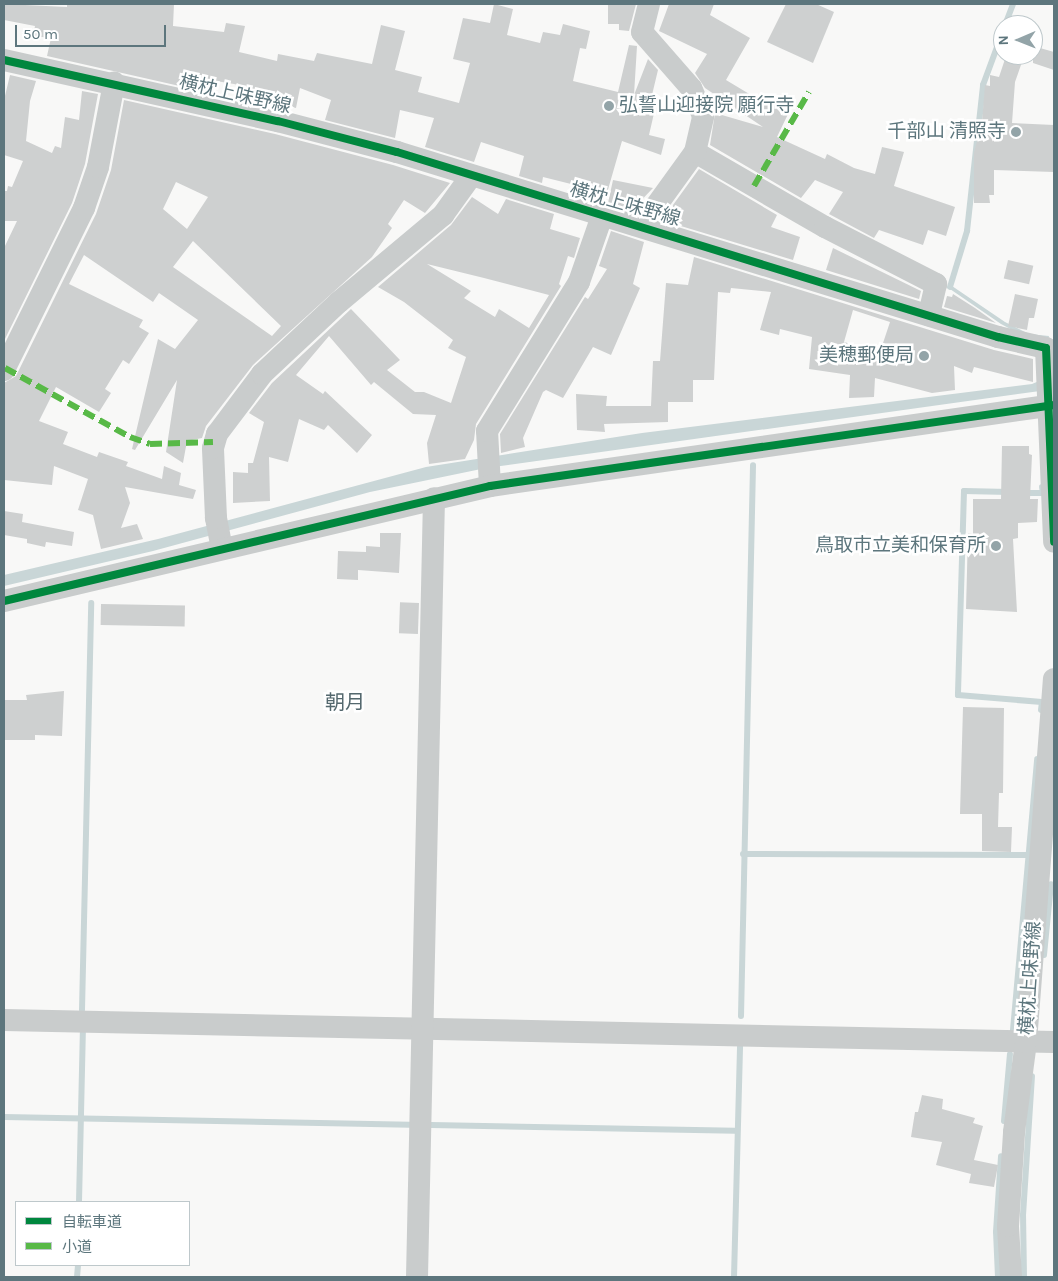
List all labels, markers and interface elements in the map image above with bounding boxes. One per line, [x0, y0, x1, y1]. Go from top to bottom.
scale bar [18, 15, 169, 47]
north arrow [993, 15, 1043, 65]
text: 50 m [23, 25, 58, 43]
text: N [995, 35, 1012, 45]
street label: 横枕上味野線 [177, 71, 293, 119]
place label: 弘誓山迎接院 願行寺 [619, 95, 795, 117]
marker: 弘誓山迎接院 願行寺 [603, 100, 615, 112]
place label: 千部山 清照寺 [887, 121, 1006, 143]
marker: 千部山 清照寺 [1010, 126, 1022, 138]
street label: 横枕上味野線 [567, 178, 683, 232]
place label: 美穂郵便局 [819, 345, 914, 367]
marker: 美穂郵便局 [918, 350, 930, 362]
place label: 鳥取市立美和保育所 [815, 535, 986, 557]
marker: 鳥取市立美和保育所 [990, 540, 1002, 552]
district label: 朝月 [325, 690, 365, 714]
street label: 横枕上味野線 [1016, 920, 1046, 1036]
legend [15, 1201, 190, 1266]
text: 自転車道 [62, 1213, 122, 1231]
text: 小道 [62, 1238, 92, 1256]

